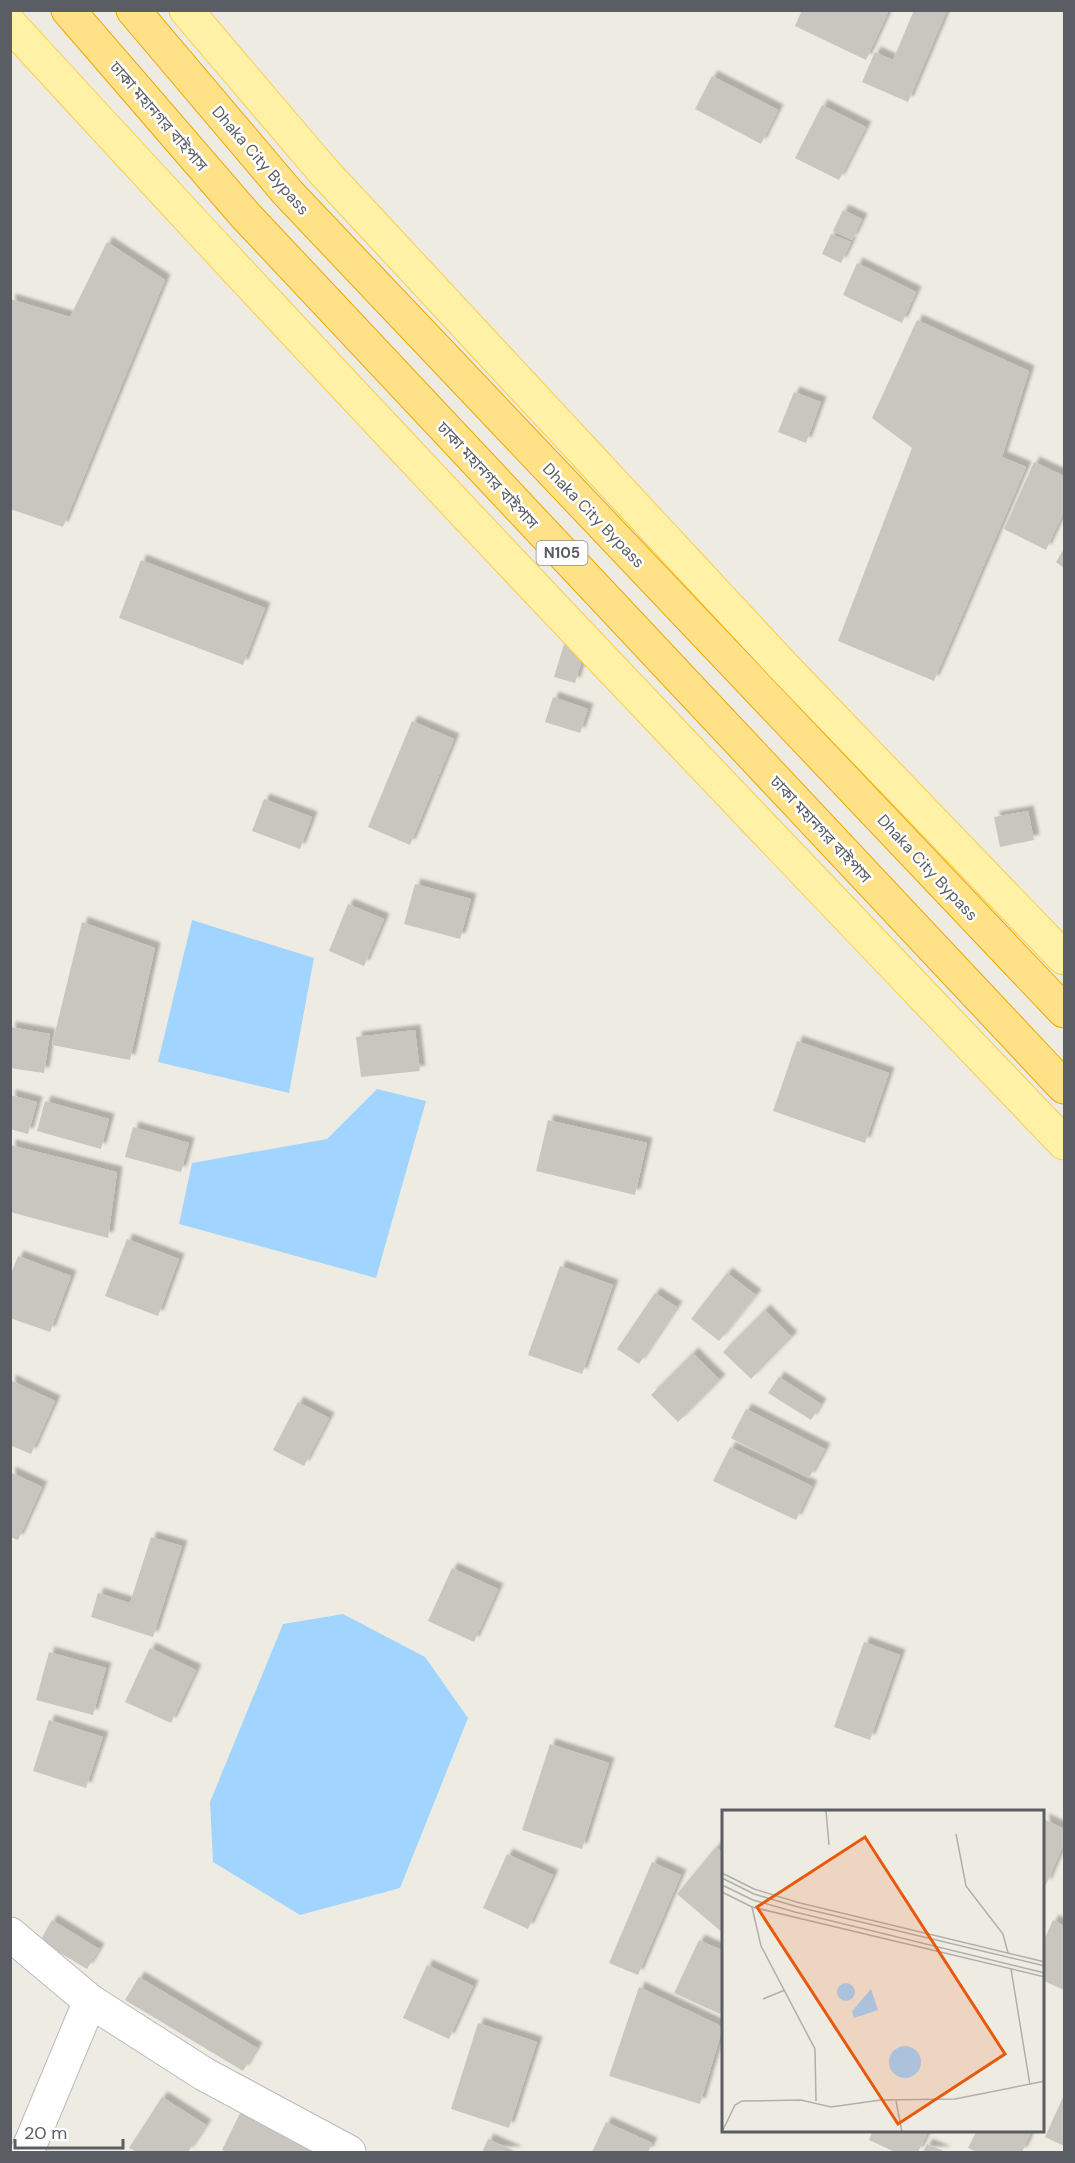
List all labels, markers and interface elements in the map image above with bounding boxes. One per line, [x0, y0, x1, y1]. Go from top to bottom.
street label: ঢাকা মহানগর বাইপাস [105, 56, 213, 176]
street label: Dhaka City Bypass [207, 101, 314, 219]
street label: ঢাকা মহানগর বাইপাস [432, 417, 543, 534]
street label: Dhaka City Bypass [538, 458, 649, 572]
road number: N105 [536, 541, 588, 565]
street label: ঢাকা মহানগর বাইপাস [765, 771, 876, 888]
street label: Dhaka City Bypass [873, 810, 982, 925]
inset map [722, 1810, 1045, 2133]
scale bar [15, 2112, 123, 2150]
text: 20 m [24, 2121, 67, 2145]

